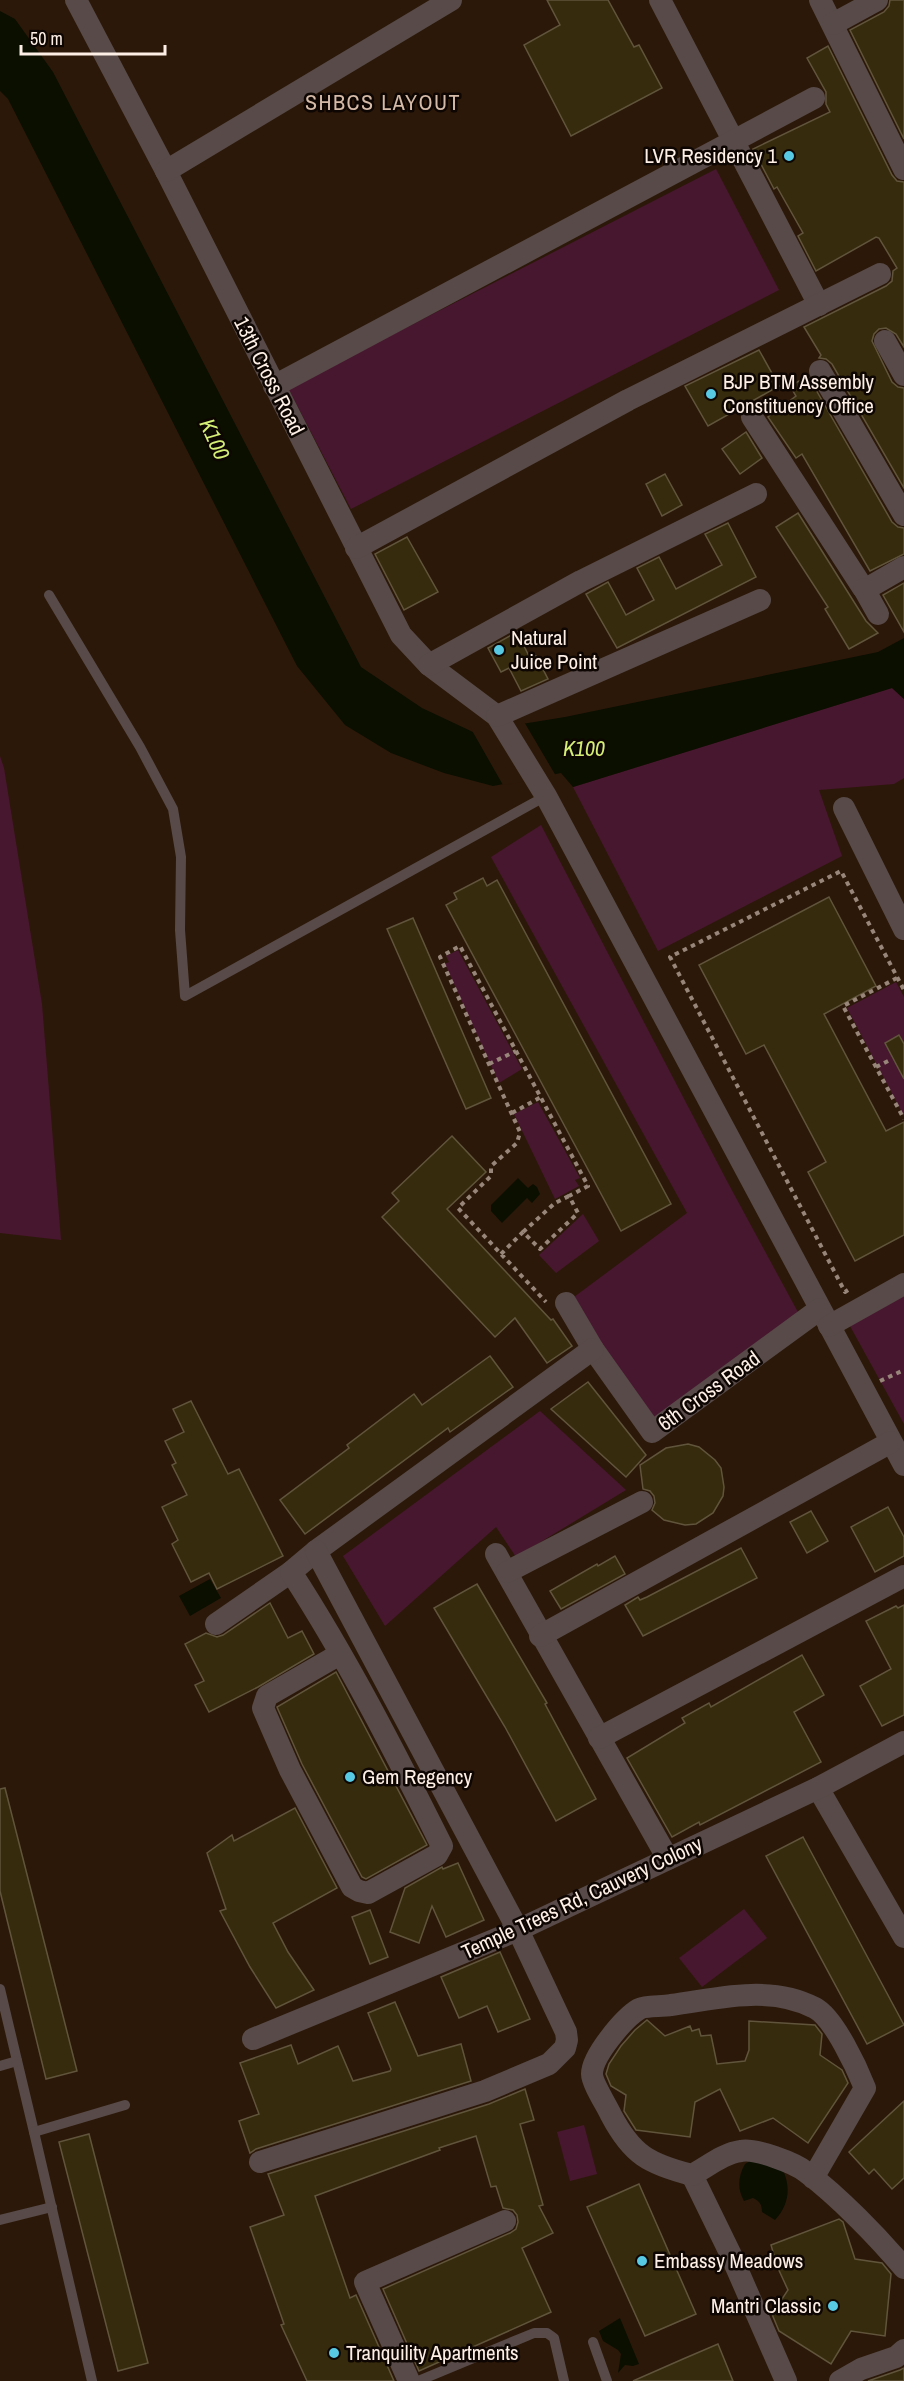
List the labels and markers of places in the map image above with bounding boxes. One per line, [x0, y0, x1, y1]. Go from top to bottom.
place label: LVR Residency 1 [644, 141, 777, 170]
marker: LVR Residency 1 [782, 149, 796, 163]
place label: BJP BTM Assembly Constituency Office [723, 367, 874, 420]
marker: BJP BTM Assembly Constituency Office [704, 387, 718, 401]
place label: Natural Juice Point [511, 623, 597, 676]
marker: Natural Juice Point [492, 643, 506, 657]
place label: Gem Regency [362, 1762, 472, 1791]
marker: Gem Regency [343, 1770, 357, 1784]
place label: Embassy Meadows [654, 2246, 803, 2275]
marker: Embassy Meadows [635, 2254, 649, 2268]
place label: Mantri Classic [711, 2291, 821, 2320]
marker: Mantri Classic [826, 2299, 840, 2313]
place label: Tranquility Apartments [346, 2338, 519, 2367]
marker: Tranquility Apartments [327, 2346, 341, 2360]

